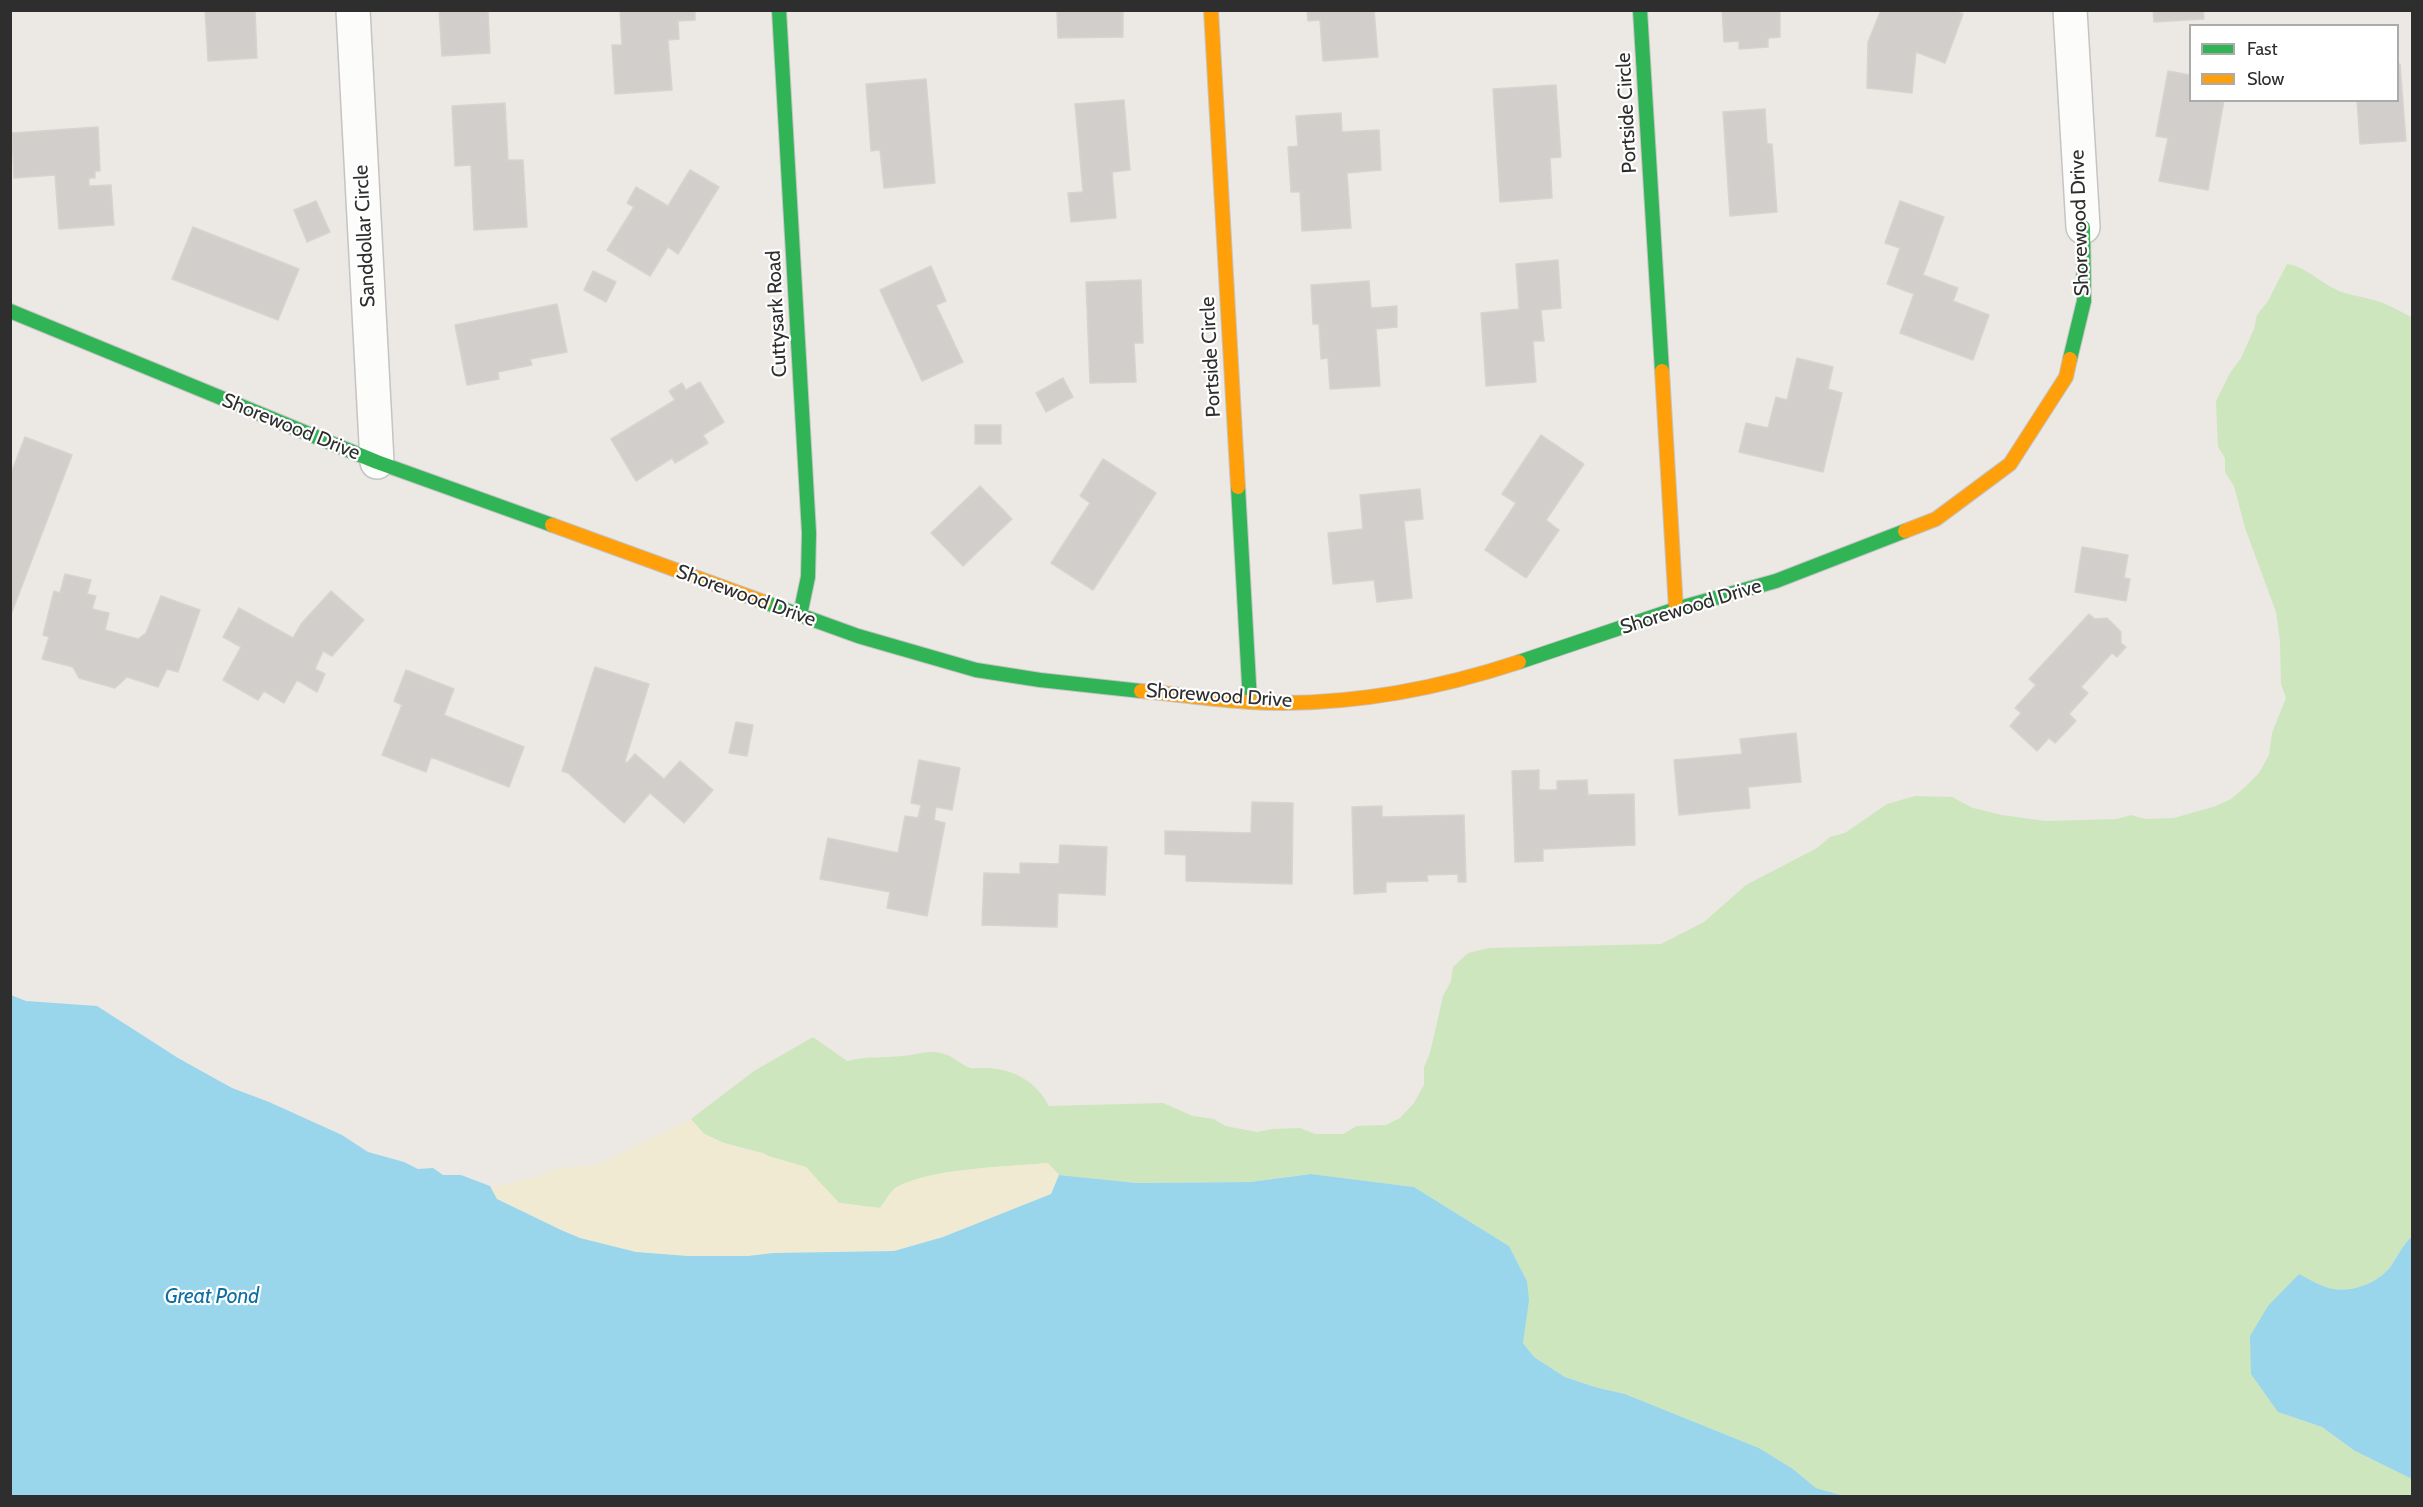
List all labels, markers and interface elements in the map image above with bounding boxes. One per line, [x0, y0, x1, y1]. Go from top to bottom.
legend [2189, 24, 2399, 102]
text: Fast [2247, 38, 2278, 60]
street label: Portside Circle [1612, 52, 1642, 174]
text: Slow [2247, 68, 2284, 90]
street label: Shorewood Drive [2065, 149, 2095, 297]
street label: Sanddollar Circle [349, 164, 381, 308]
street label: Cuttysark Road [762, 250, 792, 378]
street label: Portside Circle [1196, 296, 1226, 418]
street label: Shorewood Drive [219, 388, 363, 466]
street label: Shorewood Drive [673, 560, 819, 632]
street label: Shorewood Drive [1617, 574, 1765, 640]
street label: Shorewood Drive [1145, 679, 1293, 713]
water label: Great Pond [165, 1284, 259, 1310]

